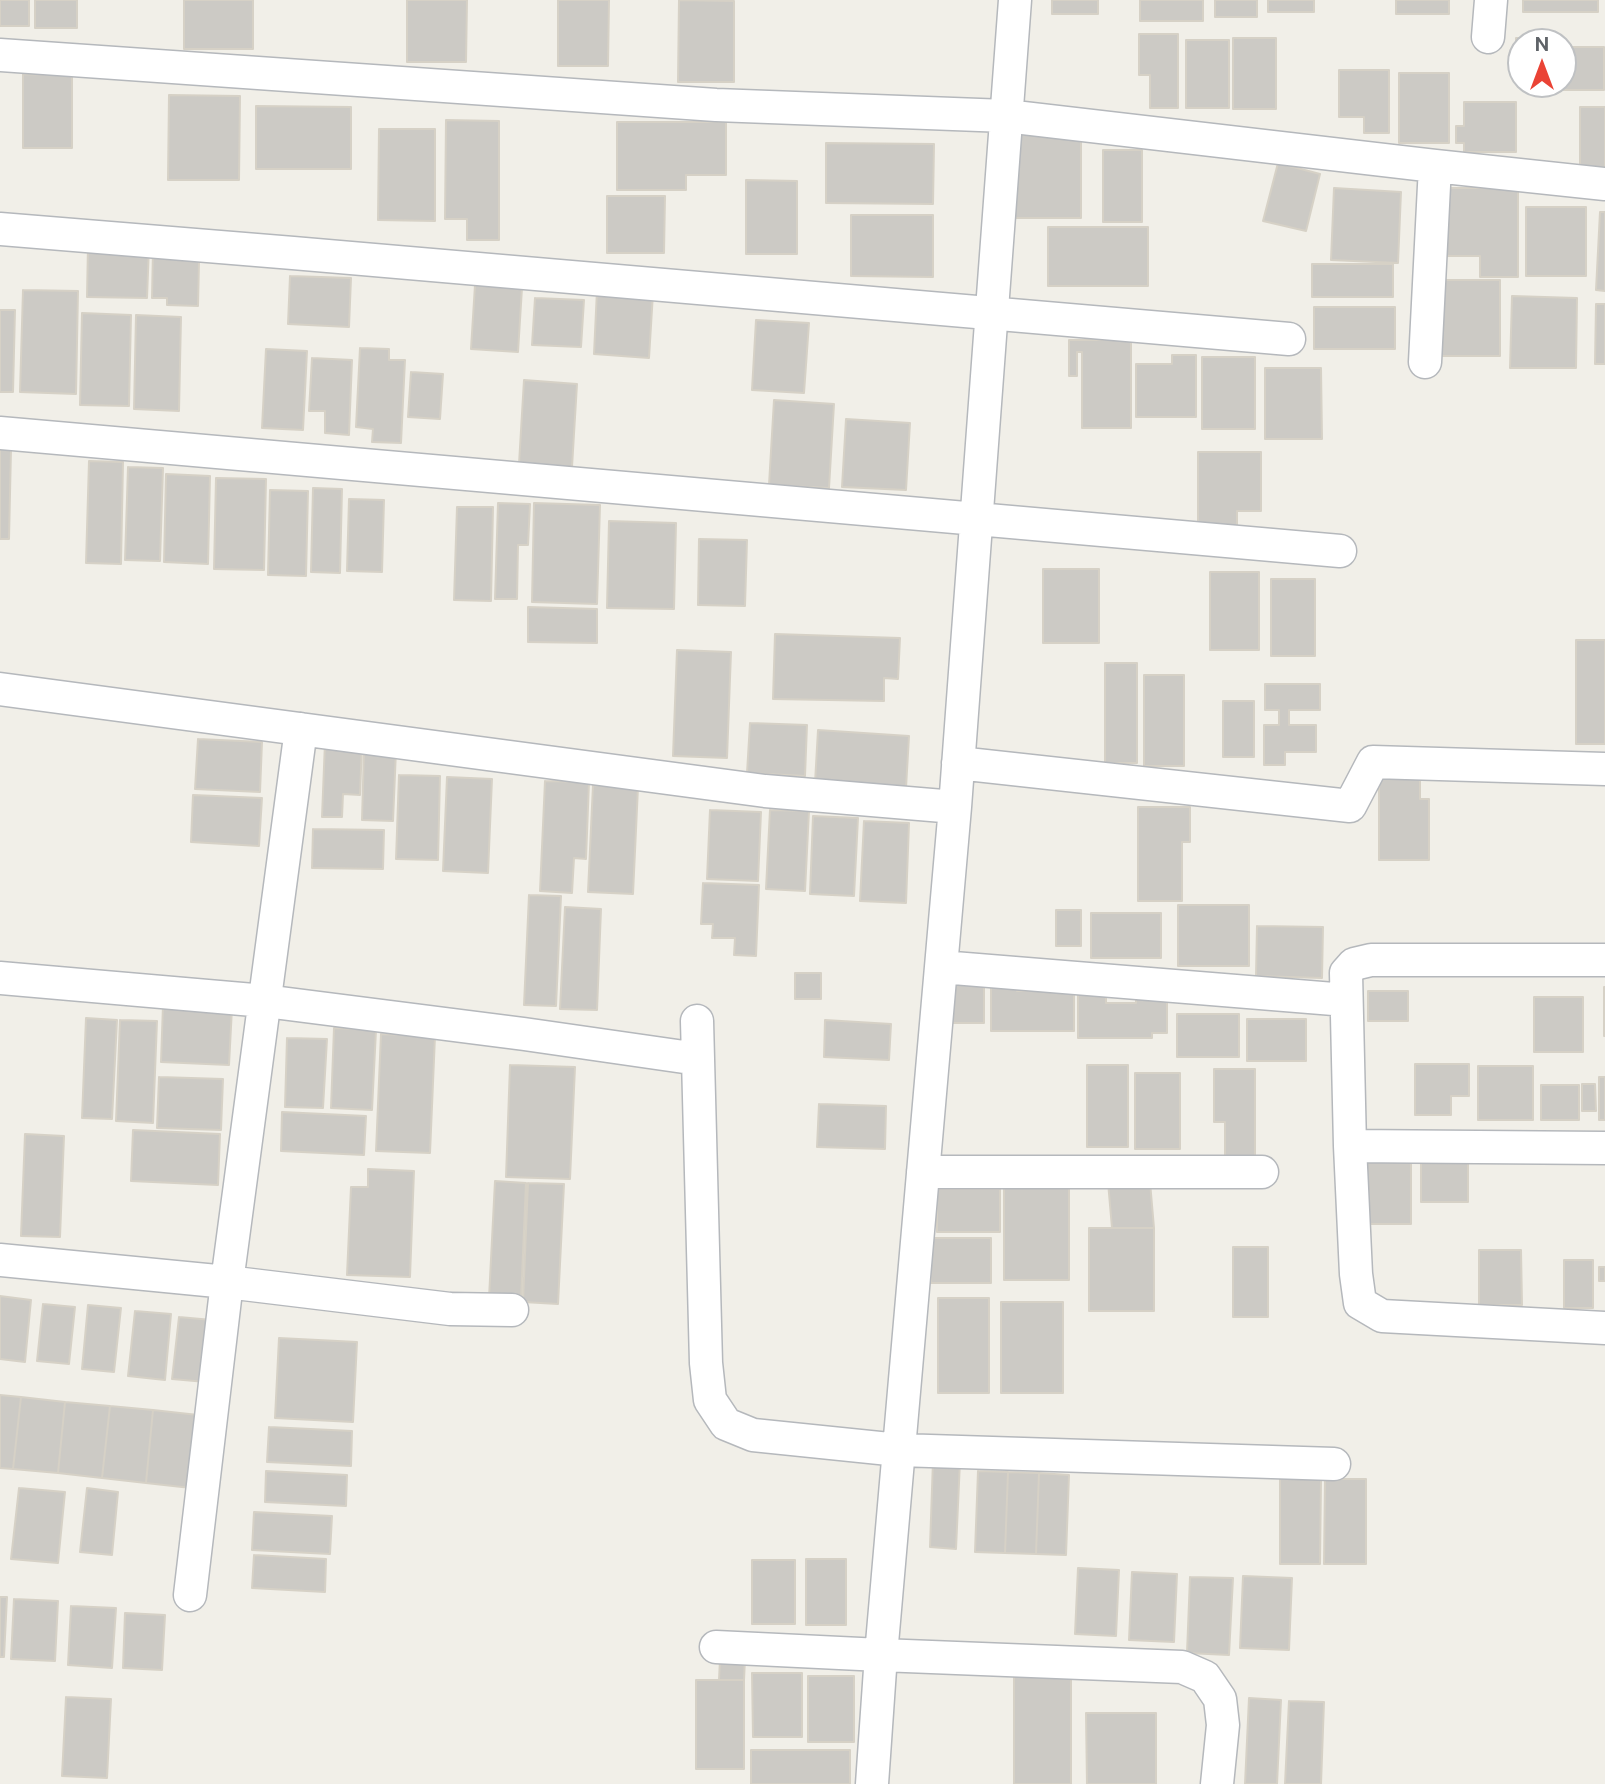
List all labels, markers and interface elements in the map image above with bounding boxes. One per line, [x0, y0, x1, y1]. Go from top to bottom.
north arrow [1507, 28, 1577, 98]
text: N [1535, 33, 1549, 55]

